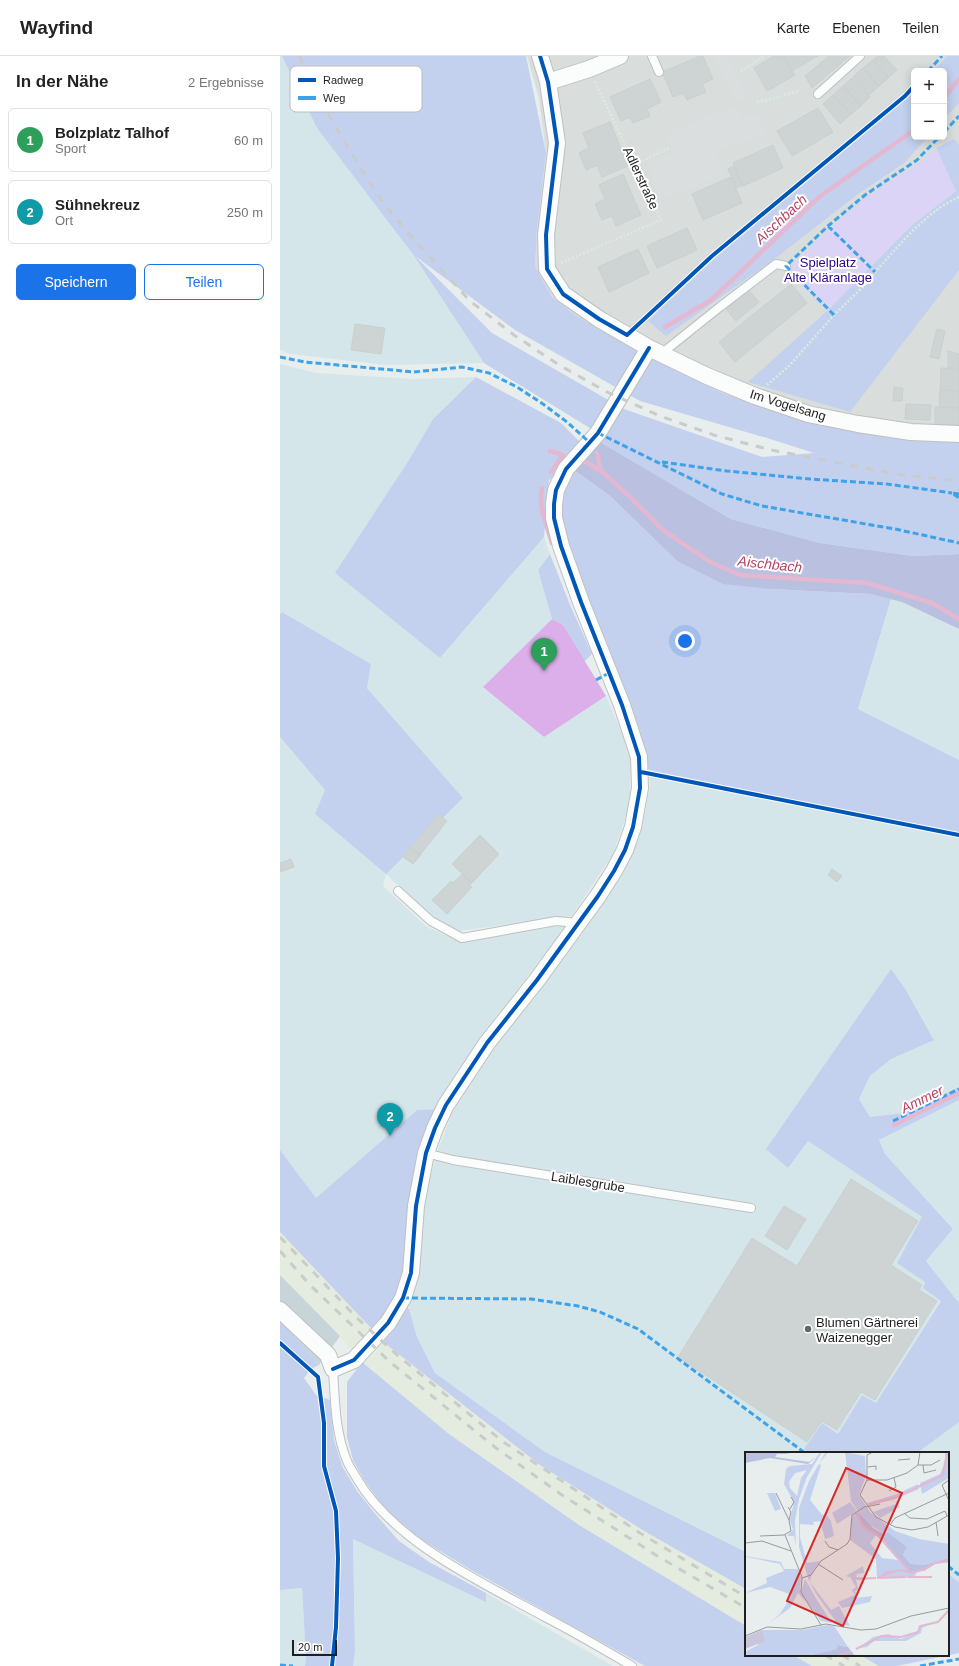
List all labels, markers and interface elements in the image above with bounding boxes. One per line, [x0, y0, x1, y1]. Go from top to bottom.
text: Wayfind [20, 17, 93, 38]
text: Karte [777, 20, 810, 36]
text: Ebenen [832, 20, 880, 36]
text: Teilen [902, 20, 939, 36]
legend [290, 66, 422, 112]
map controls [911, 68, 947, 140]
button: + [911, 68, 947, 104]
text: In der Nähe [16, 72, 109, 91]
text: Radweg [323, 74, 363, 86]
text: 2 Ergebnisse [188, 75, 264, 90]
text: Weg [323, 92, 345, 104]
button: − [911, 104, 947, 140]
text: Bolzplatz Talhof [55, 124, 169, 141]
text: 1 [26, 133, 34, 148]
text: 60 m [234, 133, 263, 148]
text: Sport [55, 141, 86, 156]
street label: Adlerstraße [620, 144, 662, 212]
water label: Aischbach [751, 191, 810, 248]
text: Sühnekreuz [55, 196, 140, 213]
text: 2 [26, 205, 34, 220]
text: 250 m [227, 205, 263, 220]
text: Ort [55, 213, 73, 228]
park label: Spielplatz Alte Kläranlage [784, 255, 872, 285]
button: Speichern [16, 264, 136, 300]
button: Teilen [144, 264, 264, 300]
street label: Im Vogelsang [748, 386, 828, 424]
water label: Aischbach [736, 553, 803, 575]
your location [675, 631, 695, 651]
pin: 1 [531, 638, 557, 671]
water label: Ammer [897, 1081, 947, 1117]
pin: 2 [377, 1103, 403, 1136]
street label: Laiblesgrube [550, 1169, 626, 1195]
place label: Blumen Gärtnerei Waizenegger [816, 1315, 918, 1345]
marker: Blumen Gärtnerei Waizenegger [803, 1324, 813, 1334]
inset map [745, 1452, 949, 1656]
scale bar [292, 1638, 337, 1657]
text: 20 m [298, 1641, 322, 1653]

